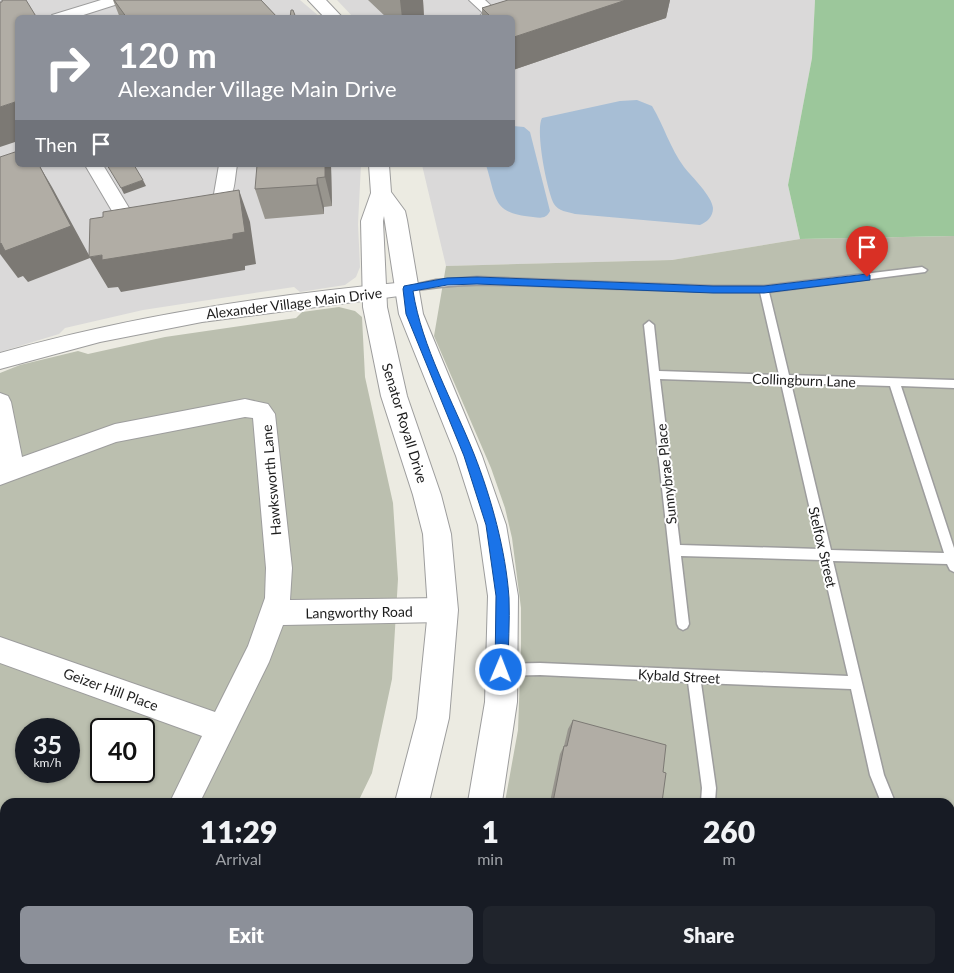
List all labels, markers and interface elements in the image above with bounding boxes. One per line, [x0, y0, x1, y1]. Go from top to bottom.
text: 120 m [118, 33, 217, 75]
icon: right [35, 35, 100, 100]
text: Alexander Village Main Drive [118, 75, 397, 102]
icon: arrive [87, 130, 115, 158]
text: Then [35, 133, 77, 156]
pin [846, 226, 888, 277]
icon: arrive [853, 233, 881, 261]
street label: Alexander Village Main Drive [205, 284, 383, 322]
street label: Senator Royall Drive [379, 361, 431, 485]
street label: Collingburn Lane [752, 370, 856, 390]
street label: Sunnybrae Place [652, 423, 680, 525]
street label: Hawksworth Lane [258, 424, 284, 536]
street label: Stelfox Street [805, 505, 841, 589]
street label: Langworthy Road [305, 603, 413, 621]
position arrow [474, 643, 526, 695]
street label: Geizer Hill Place [61, 664, 161, 714]
street label: Kybald Street [638, 665, 720, 687]
speed limit sign: 40 [90, 718, 155, 783]
text: 35 [33, 729, 62, 759]
text: km/h [33, 755, 62, 770]
text: 11:29 [200, 813, 277, 849]
text: 1 [481, 813, 499, 849]
text: 260 [703, 813, 755, 849]
text: Arrival [216, 849, 262, 868]
text: min [477, 849, 503, 868]
text: m [722, 849, 736, 868]
button: Exit [20, 906, 473, 964]
button: Share [483, 906, 935, 964]

